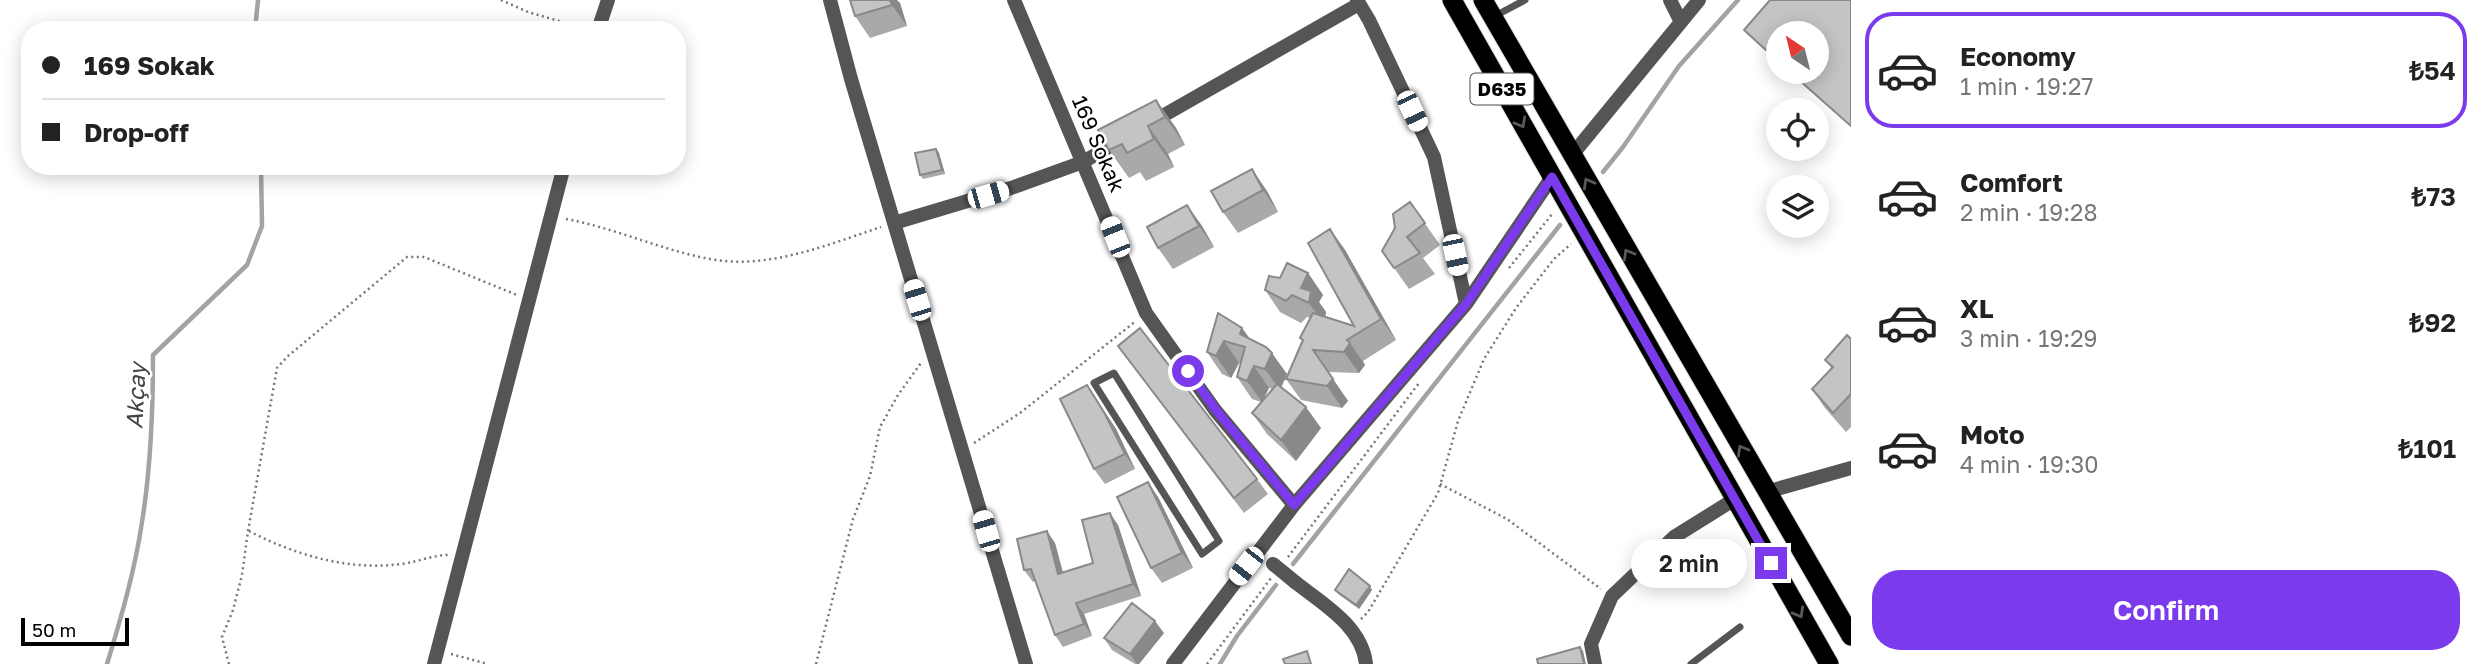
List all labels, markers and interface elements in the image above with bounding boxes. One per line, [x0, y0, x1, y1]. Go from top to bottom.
north arrow [1766, 21, 1829, 84]
map controls [1766, 21, 1829, 238]
icon: car [1876, 39, 1939, 102]
text: Economy [1960, 41, 2076, 72]
text: 169 Sokak [84, 50, 215, 81]
text: ₺54 [2409, 55, 2456, 86]
text: 1 min · 19:27 [1960, 72, 2093, 100]
road number: D635 [1470, 74, 1534, 104]
car [1394, 88, 1431, 134]
street label: 169 Sokak [1067, 91, 1131, 196]
button: locate [1766, 98, 1829, 161]
one-way arrow [1513, 116, 1526, 129]
text: Drop-off [84, 117, 189, 148]
icon: car [1876, 165, 1939, 228]
text: Comfort [1960, 167, 2063, 198]
button: layers [1766, 175, 1829, 238]
one-way arrow [1583, 178, 1596, 191]
car [965, 179, 1012, 211]
text: ₺73 [2411, 181, 2456, 212]
text: 2 min · 19:28 [1960, 198, 2098, 226]
car [1098, 214, 1133, 260]
car [1441, 232, 1470, 278]
one-way arrow [1623, 248, 1636, 261]
car [901, 277, 934, 323]
icon: car [1876, 291, 1939, 354]
text: XL [1960, 293, 1994, 324]
text: ₺92 [2409, 307, 2456, 338]
text: 3 min · 19:29 [1960, 324, 2098, 352]
route start [1172, 355, 1204, 387]
water label: Akçay [119, 359, 151, 430]
icon: car [1876, 417, 1939, 480]
text: Moto [1960, 419, 2025, 450]
text: ₺101 [2398, 433, 2456, 464]
one-way arrow [1737, 445, 1750, 458]
text: 4 min · 19:30 [1960, 450, 2099, 478]
car [971, 508, 1002, 554]
callout: 2 min [1631, 538, 1746, 588]
car [1225, 543, 1268, 589]
route end [1755, 547, 1787, 579]
text: 2 min [1659, 549, 1719, 577]
button: Confirm [1872, 570, 2460, 650]
one-way arrow [1791, 605, 1804, 618]
scale bar [21, 615, 130, 647]
text: 50 m [32, 618, 76, 641]

